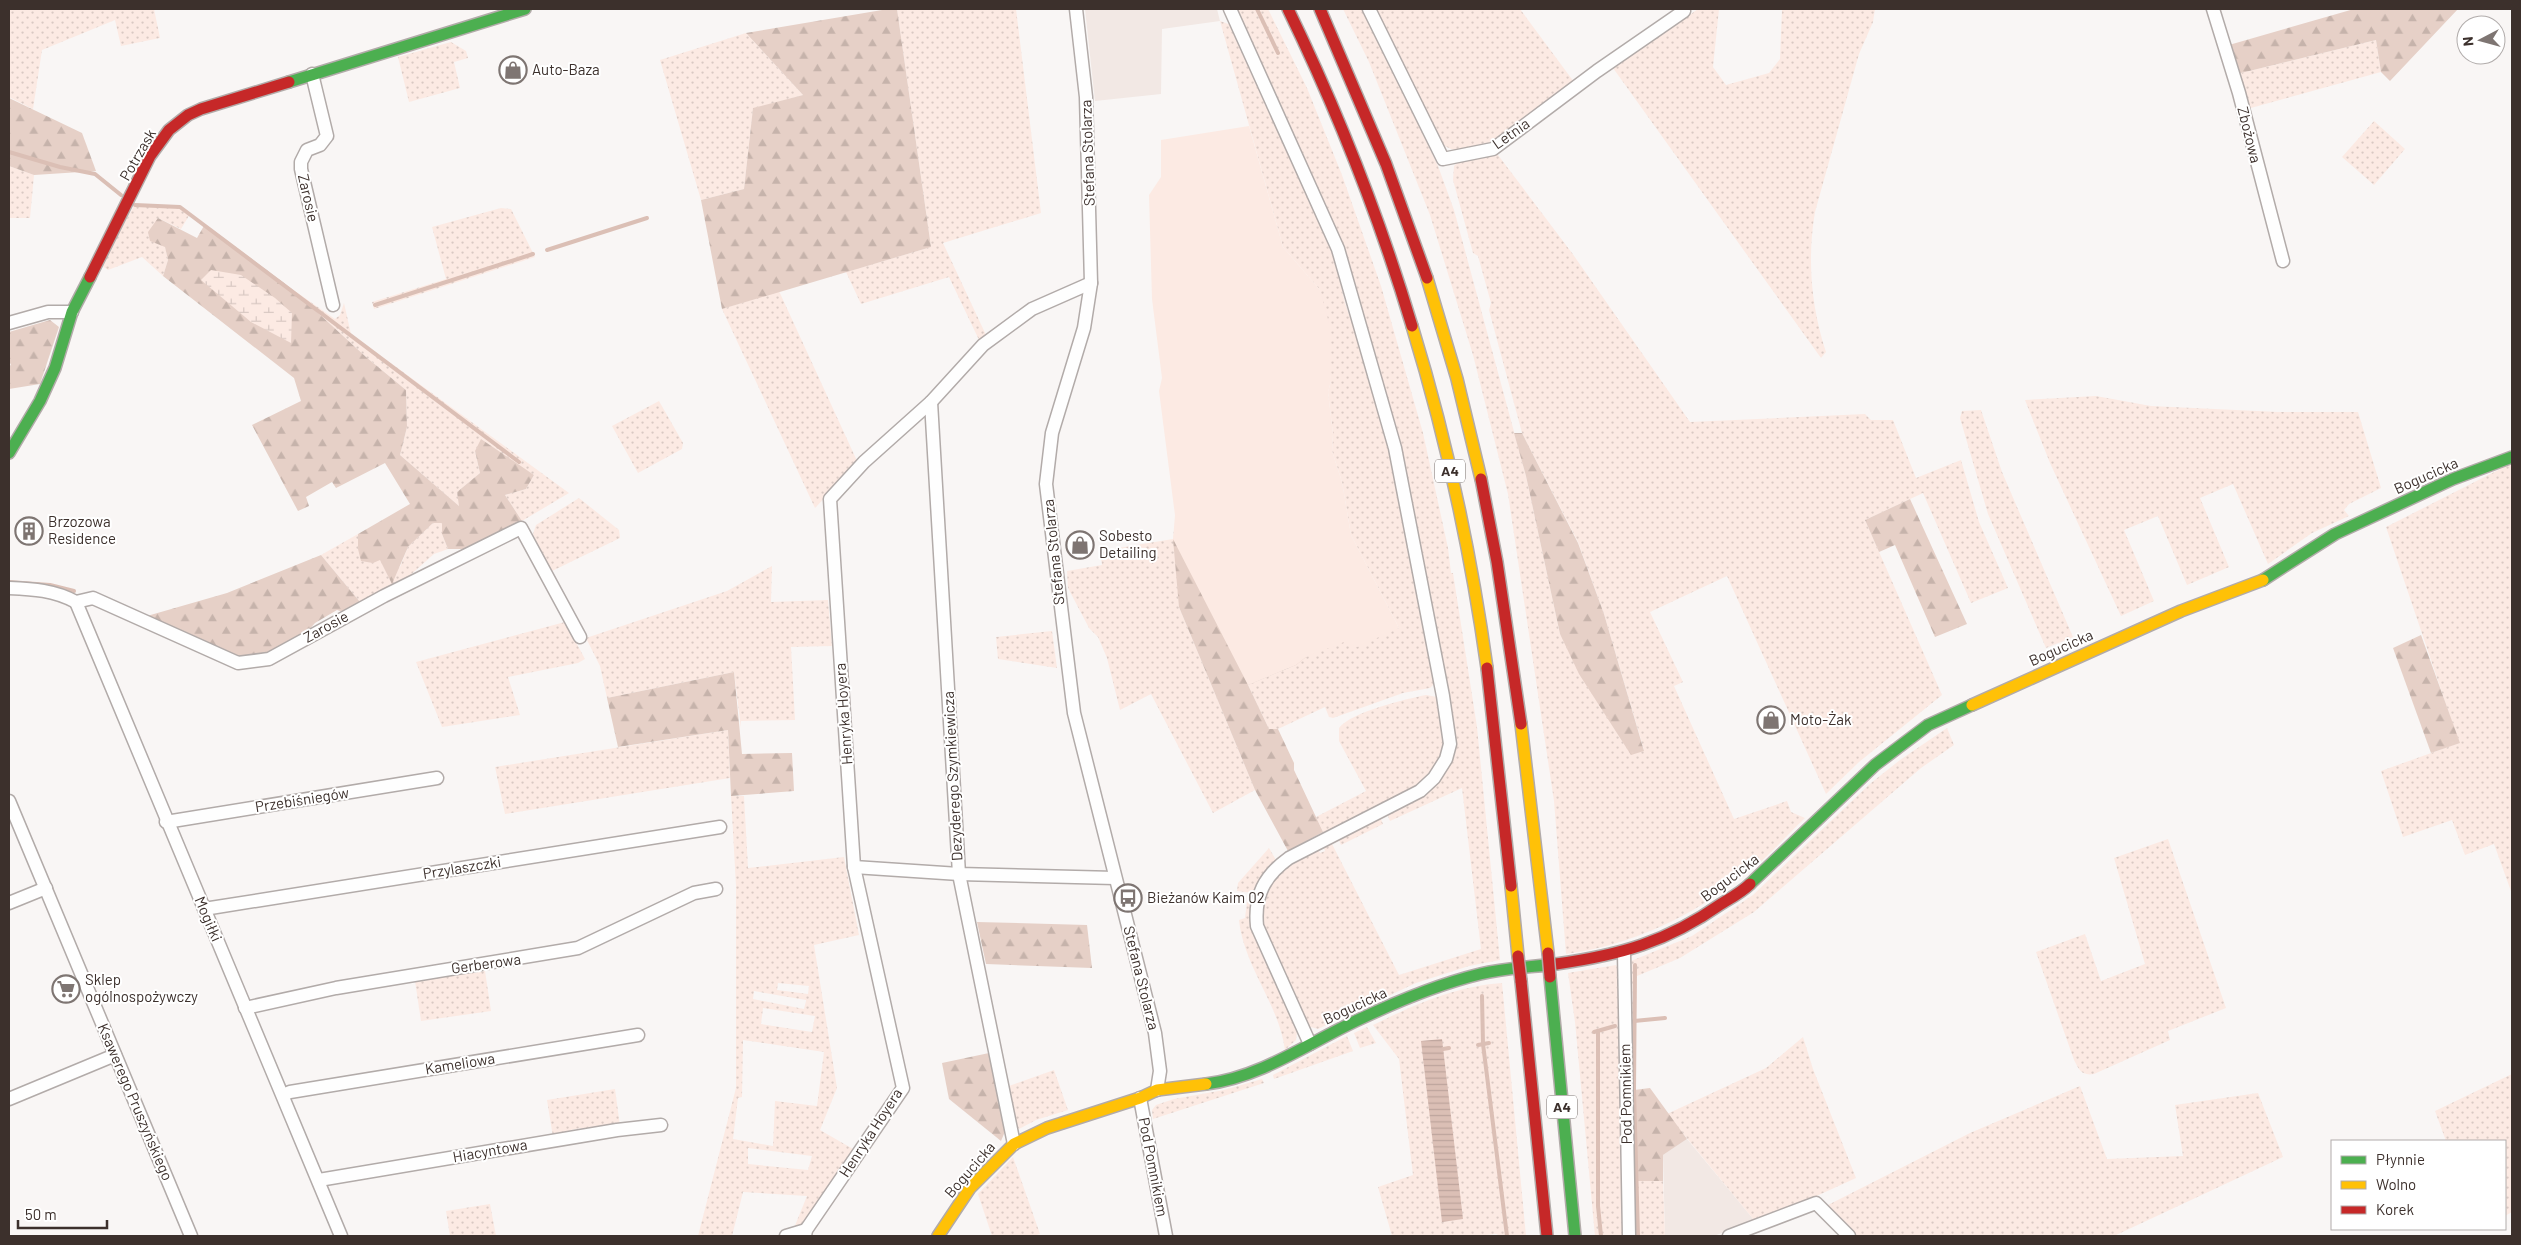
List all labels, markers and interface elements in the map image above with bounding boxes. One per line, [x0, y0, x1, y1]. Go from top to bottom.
north arrow [2456, 15, 2506, 65]
text: N [2459, 36, 2477, 47]
shop icon: Auto-Baza [498, 55, 528, 85]
place label: Auto-Baza [532, 60, 600, 78]
street label: Stefana Stolarza [1076, 99, 1098, 207]
street label: Zbożowa [2234, 105, 2266, 165]
street label: Letnia [1488, 114, 1533, 152]
street label: Potrzask [115, 125, 159, 184]
street label: Zarosie [295, 172, 323, 223]
street label: Bogucicka [2391, 453, 2460, 497]
road number: A4 [1435, 460, 1465, 482]
street label: Stefana Stolarza [1038, 498, 1068, 606]
place label: Brzozowa Residence [48, 512, 116, 547]
building icon: Brzozowa Residence [14, 516, 44, 546]
place label: Sobesto Detailing [1099, 526, 1157, 561]
shop icon: Sobesto Detailing [1065, 530, 1095, 560]
street label: Zarosie [300, 606, 351, 646]
street label: Bogucicka [2026, 625, 2095, 669]
street label: Henryka Hoyera [830, 662, 856, 766]
street label: Dezyderego Szymkiewicza [939, 691, 965, 861]
shop icon: Moto-Żak [1756, 705, 1786, 735]
place label: Moto-Żak [1790, 710, 1852, 728]
street label: Przebiśniegów [254, 783, 350, 815]
street label: Bogucicka [1697, 850, 1762, 905]
street label: Przylaszczki [421, 852, 502, 882]
bus stop icon: Bieżanów Kaim 02 [1113, 883, 1143, 913]
place label: Bieżanów Kaim 02 [1147, 888, 1265, 906]
street label: Mogiłki [191, 893, 226, 944]
street label: Stefana Stolarza [1120, 924, 1164, 1032]
street label: Gerberowa [450, 949, 522, 977]
place label: Sklep ogólnospożywczy [85, 970, 198, 1005]
supermarket icon: Sklep ogólnospożywczy [51, 974, 81, 1004]
street label: Bogucicka [1320, 983, 1389, 1028]
street label: Ksawerego Pruszyńskiego [95, 1020, 177, 1183]
street label: Pod Pomnikiem [1615, 1043, 1635, 1145]
street label: Kameliowa [424, 1049, 496, 1077]
street label: Henryka Hoyera [835, 1085, 906, 1180]
road number: A4 [1547, 1096, 1577, 1118]
street label: Pod Pomnikiem [1136, 1116, 1172, 1218]
street label: Hiacyntowa [451, 1135, 529, 1165]
street label: Bogucicka [940, 1138, 998, 1201]
legend [2331, 1140, 2506, 1230]
text: Płynnie [2376, 1150, 2425, 1168]
text: Wolno [2376, 1175, 2416, 1193]
scale bar [18, 1198, 106, 1230]
text: Korek [2376, 1200, 2414, 1218]
text: 50 m [25, 1205, 57, 1223]

